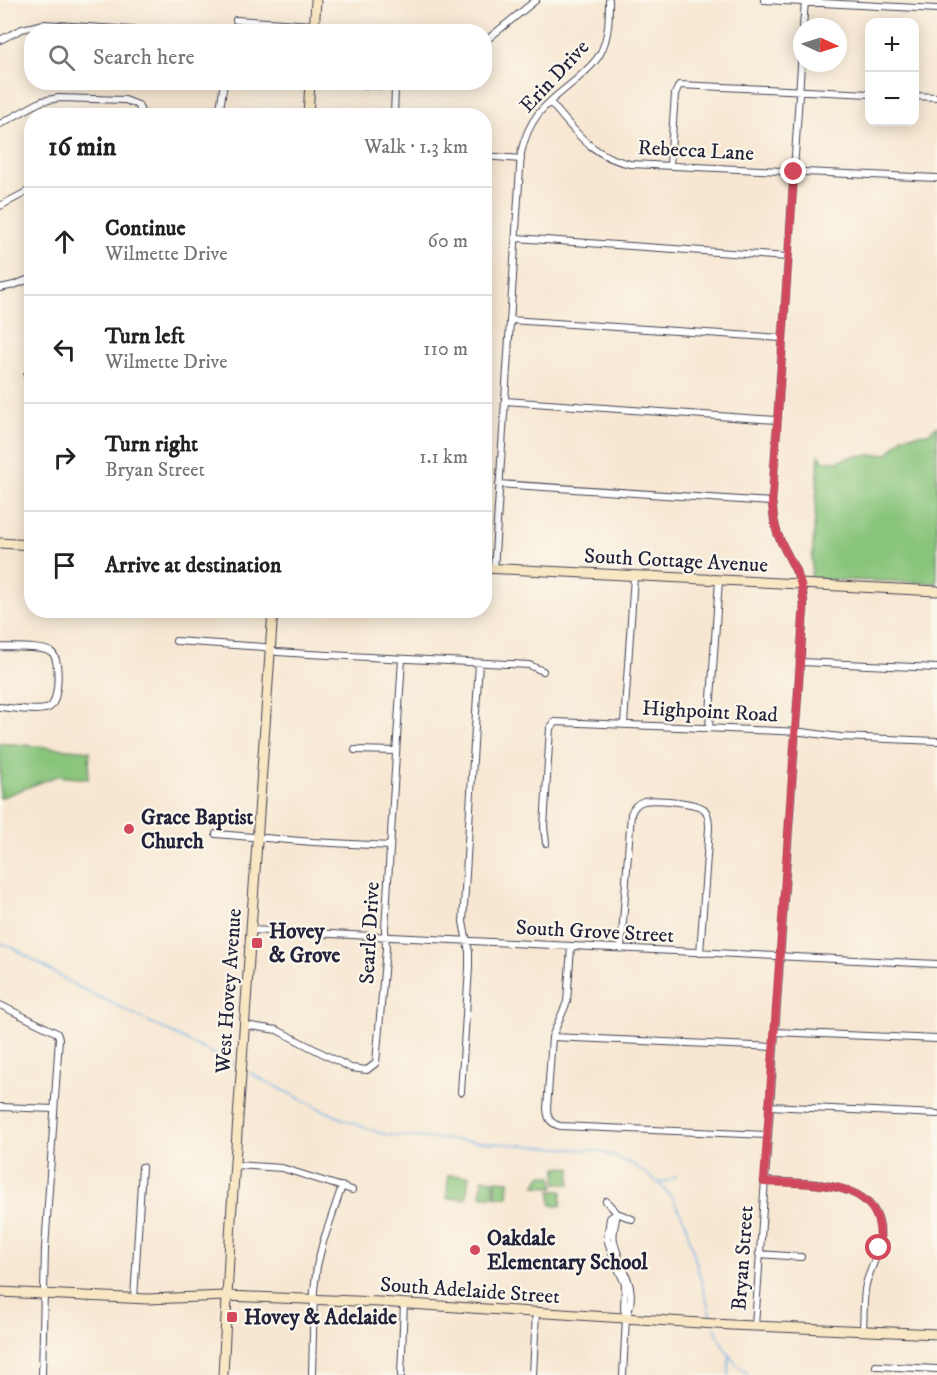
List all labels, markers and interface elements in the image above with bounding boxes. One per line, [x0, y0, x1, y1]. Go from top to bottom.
north arrow [793, 18, 847, 72]
map controls [865, 18, 919, 126]
button: + [865, 18, 919, 72]
search box [24, 24, 492, 90]
street label: Erin Drive [514, 35, 595, 119]
icon: search [45, 41, 78, 74]
text: Search here [93, 44, 195, 71]
button: − [865, 72, 919, 126]
text: 16 min [48, 131, 116, 164]
text: Walk · 1.3 km [364, 135, 468, 160]
street label: Rebecca Lane [637, 135, 755, 167]
route end [780, 158, 806, 184]
text: Continue [105, 215, 186, 242]
icon: ahead [48, 225, 81, 258]
text: 60 m [428, 229, 468, 254]
text: Wilmette Drive [105, 242, 228, 267]
text: Turn left [105, 323, 185, 350]
icon: left [48, 333, 81, 366]
text: 110 m [423, 337, 468, 362]
text: Wilmette Drive [105, 350, 228, 375]
text: Turn right [105, 431, 198, 458]
icon: right [48, 441, 81, 474]
text: 1.1 km [419, 445, 468, 470]
text: Bryan Street [105, 458, 205, 483]
street label: South Cottage Avenue [583, 543, 769, 579]
icon: arrive [48, 549, 81, 582]
text: Arrive at destination [105, 552, 282, 579]
street label: Highpoint Road [641, 695, 779, 729]
place label: Grace Baptist Church [141, 805, 254, 855]
marker: Grace Baptist Church [122, 822, 136, 836]
street label: Searle Drive [354, 881, 386, 985]
street label: West Hovey Avenue [210, 907, 248, 1076]
street label: South Grove Street [515, 915, 675, 949]
place label: Hovey & Grove [269, 919, 341, 969]
marker: Hovey & Grove [250, 936, 264, 950]
street label: Bryan Street [726, 1205, 760, 1311]
place label: Oakdale Elementary School [487, 1226, 648, 1276]
route start [865, 1234, 891, 1260]
marker: Oakdale Elementary School [468, 1243, 482, 1257]
street label: South Adelaide Street [379, 1272, 561, 1310]
place label: Hovey & Adelaide [244, 1305, 397, 1331]
marker: Hovey & Adelaide [225, 1310, 239, 1324]

